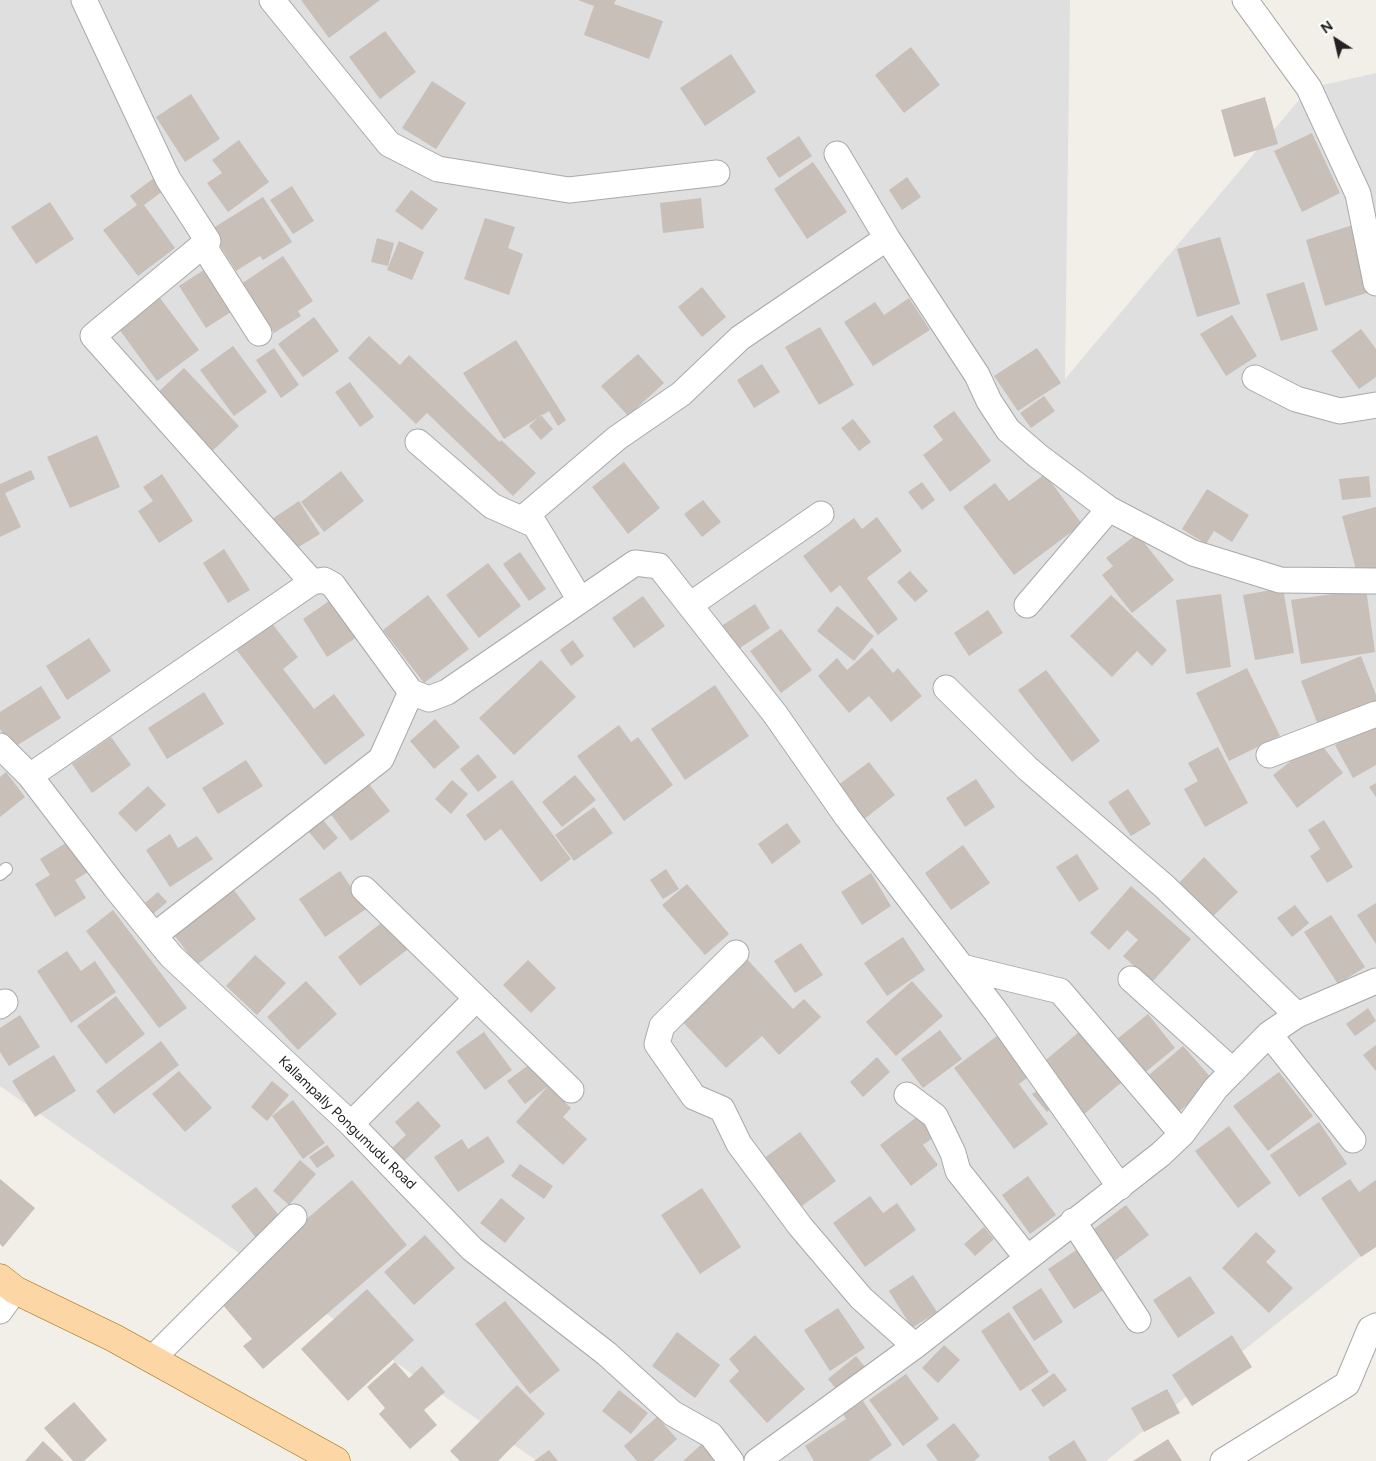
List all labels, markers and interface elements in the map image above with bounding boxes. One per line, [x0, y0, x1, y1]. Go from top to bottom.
north arrow [1311, 15, 1361, 65]
text: N [1318, 17, 1336, 37]
street label: Kallampally Pongumudu Road [275, 1053, 419, 1193]

